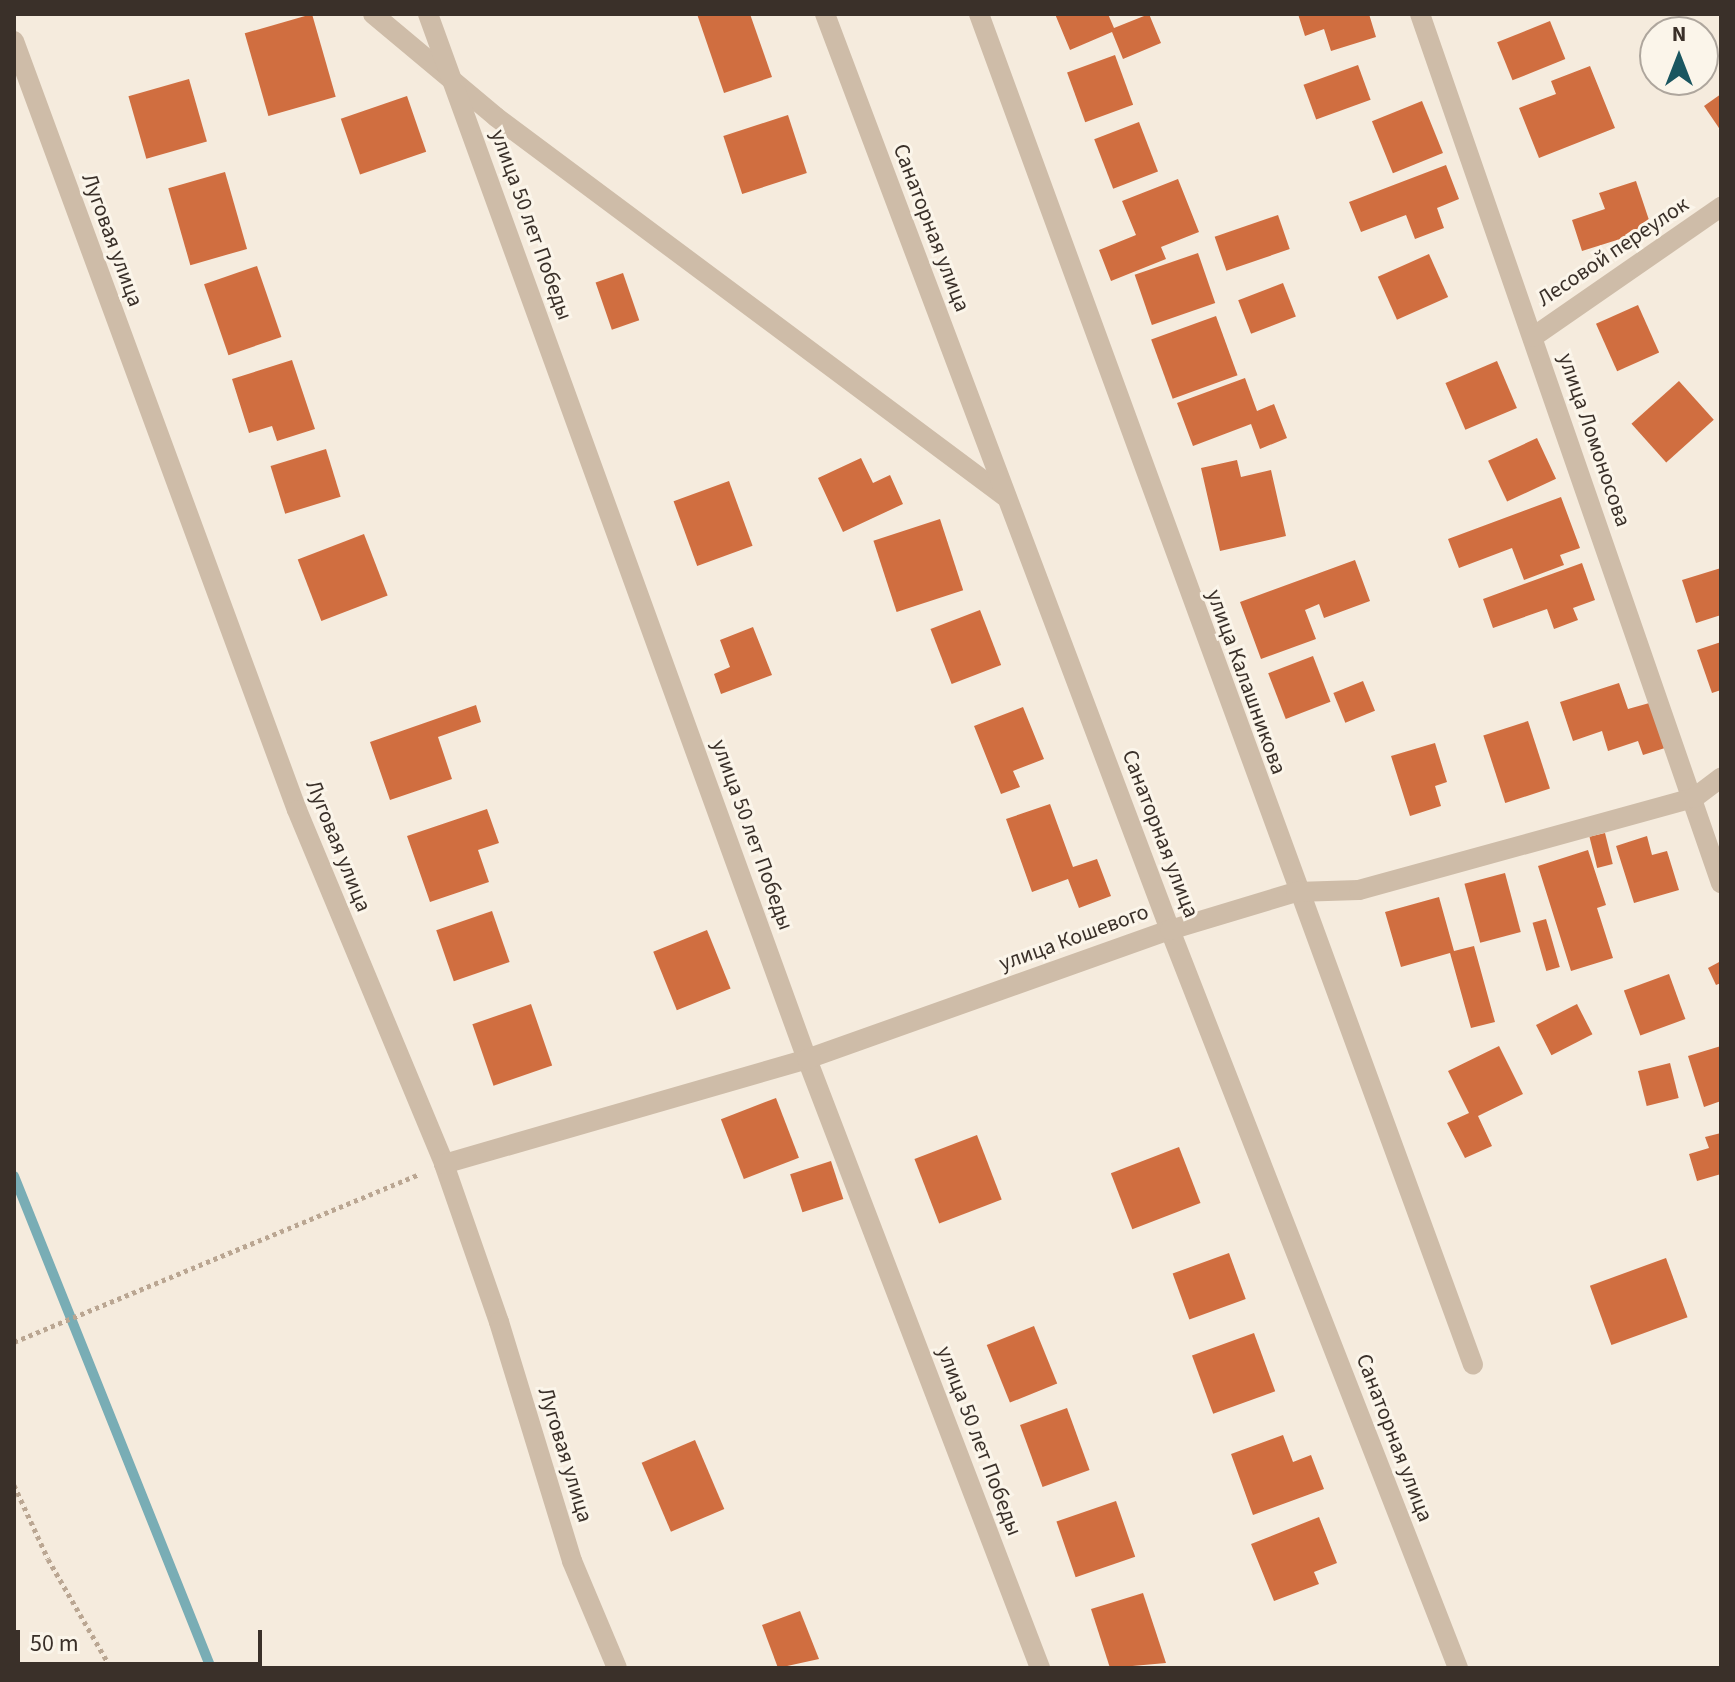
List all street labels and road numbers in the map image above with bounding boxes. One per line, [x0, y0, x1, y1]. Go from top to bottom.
street label: улица 50 лет Победы [484, 126, 578, 324]
street label: Санаторная улица [887, 140, 975, 316]
street label: Луговая улица [76, 170, 148, 310]
street label: Лесовой переулок [1532, 192, 1694, 312]
street label: улица Ломоносова [1552, 350, 1636, 530]
street label: улица Калашникова [1200, 586, 1292, 778]
street label: улица 50 лет Победы [705, 736, 799, 934]
street label: Санаторная улица [1116, 746, 1204, 922]
street label: Луговая улица [300, 776, 376, 916]
street label: улица Кошевого [996, 899, 1152, 977]
street label: улица 50 лет Победы [931, 1343, 1027, 1539]
street label: Санаторная улица [1350, 1350, 1438, 1526]
street label: Луговая улица [532, 1384, 598, 1526]

